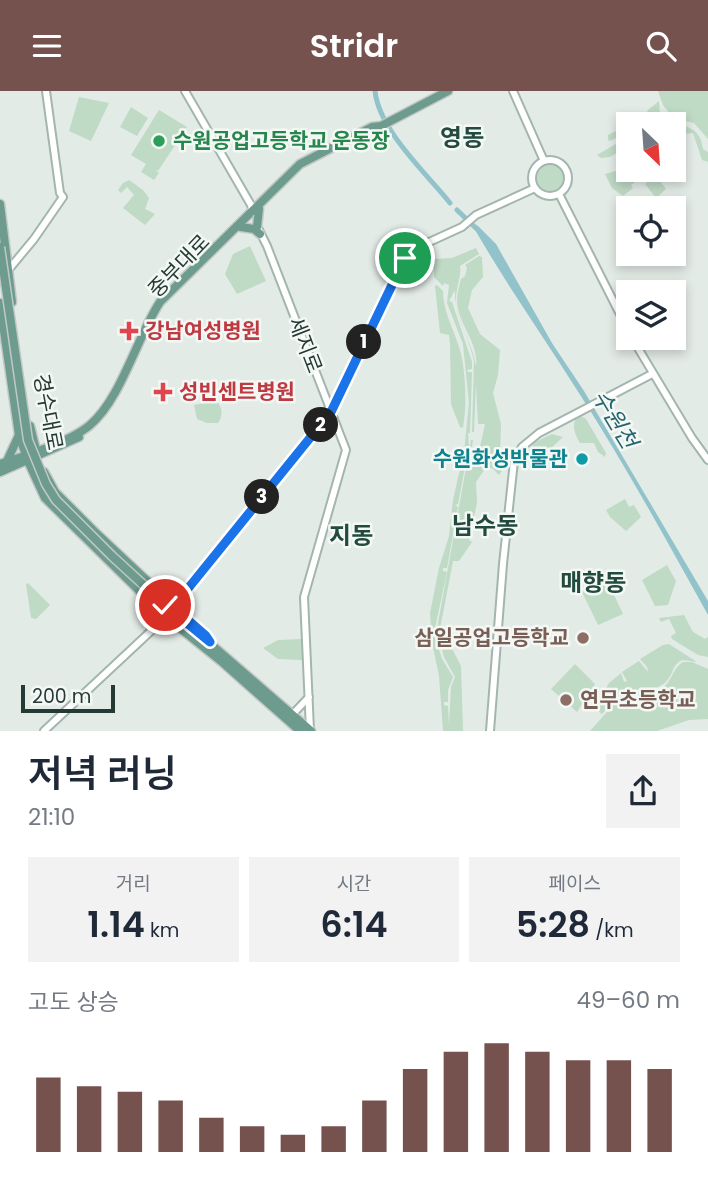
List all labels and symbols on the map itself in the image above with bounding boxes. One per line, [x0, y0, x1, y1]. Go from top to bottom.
north arrow [616, 112, 686, 182]
district label: 영동 [440, 121, 484, 154]
place label: 수원공업고등학교 운동장 [173, 126, 390, 155]
marker: 수원공업고등학교 운동장 [151, 133, 167, 149]
street label: 중부대로 [141, 228, 216, 304]
pin [375, 228, 435, 288]
street label: 세지로 [282, 313, 329, 377]
place label: 강남여성병원 [145, 316, 261, 345]
marker: 강남여성병원 [119, 321, 139, 341]
pin: 1 [346, 324, 382, 359]
street label: 경수대로 [27, 371, 70, 453]
place label: 성빈센트병원 [179, 377, 295, 406]
marker: 성빈센트병원 [153, 382, 173, 402]
water label: 수원천 [585, 384, 647, 457]
pin: 2 [304, 407, 338, 443]
place label: 수원화성박물관 [433, 444, 568, 473]
marker: 수원화성박물관 [574, 451, 590, 467]
pin: 3 [244, 479, 280, 515]
district label: 남수동 [452, 509, 518, 542]
district label: 지동 [329, 519, 373, 552]
district label: 매향동 [560, 566, 626, 599]
pin [135, 575, 195, 635]
place label: 삼일공업고등학교 [414, 623, 569, 652]
marker: 삼일공업고등학교 [575, 630, 591, 646]
scale bar [21, 682, 116, 714]
place label: 연무초등학교 [580, 685, 696, 714]
marker: 연무초등학교 [558, 692, 574, 708]

